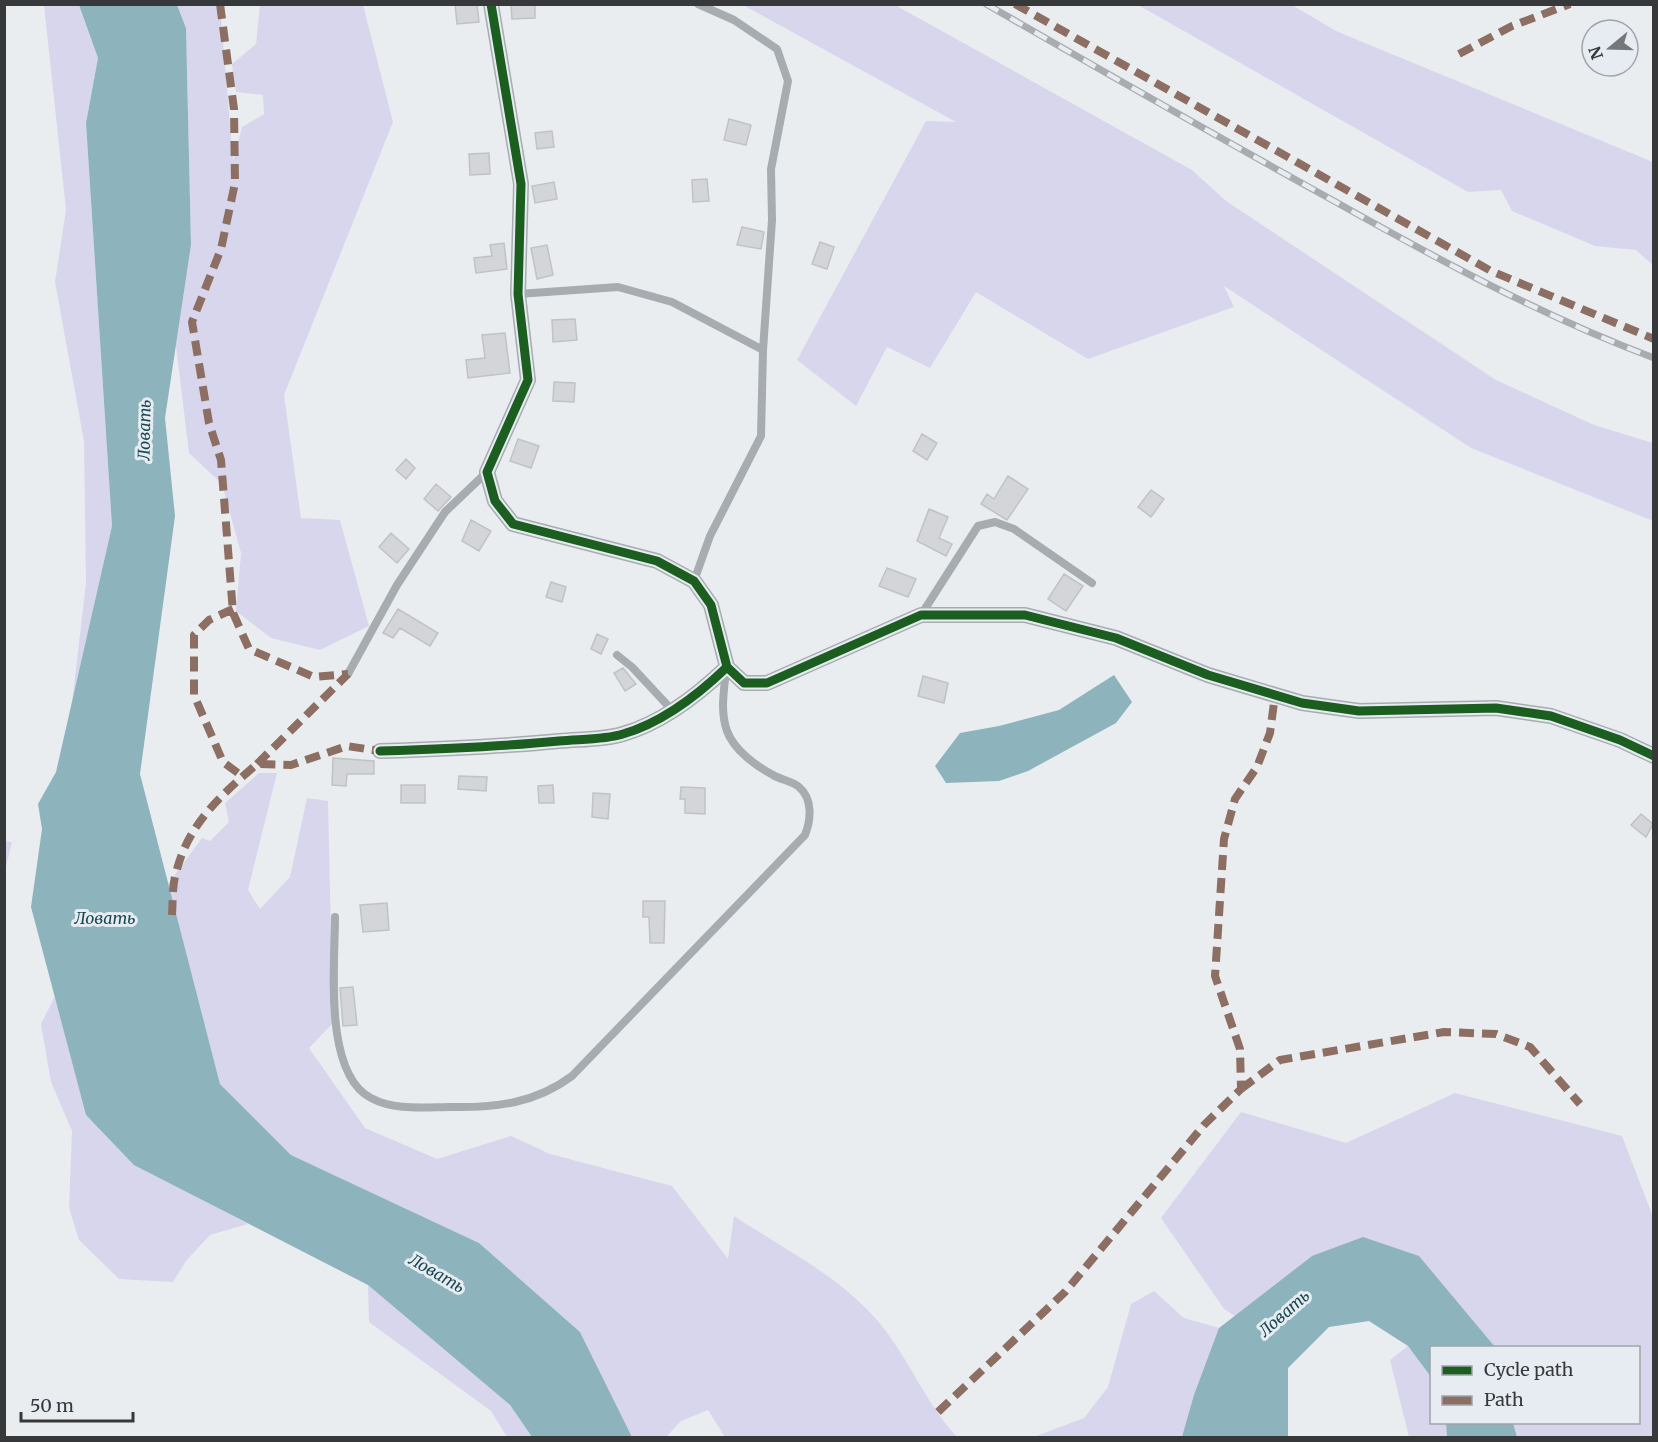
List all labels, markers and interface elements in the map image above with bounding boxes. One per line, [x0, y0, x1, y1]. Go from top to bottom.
north arrow [1580, 18, 1640, 78]
text: N [1584, 43, 1607, 62]
water label: Ловать [133, 399, 155, 462]
water label: Ловать [74, 908, 135, 928]
water label: Ловать [405, 1249, 468, 1297]
water label: Ловать [1254, 1285, 1314, 1341]
legend [1430, 1346, 1640, 1424]
text: Cycle path [1484, 1358, 1574, 1381]
scale bar [21, 1385, 134, 1423]
text: Path [1484, 1388, 1524, 1411]
text: 50 m [30, 1394, 74, 1417]

